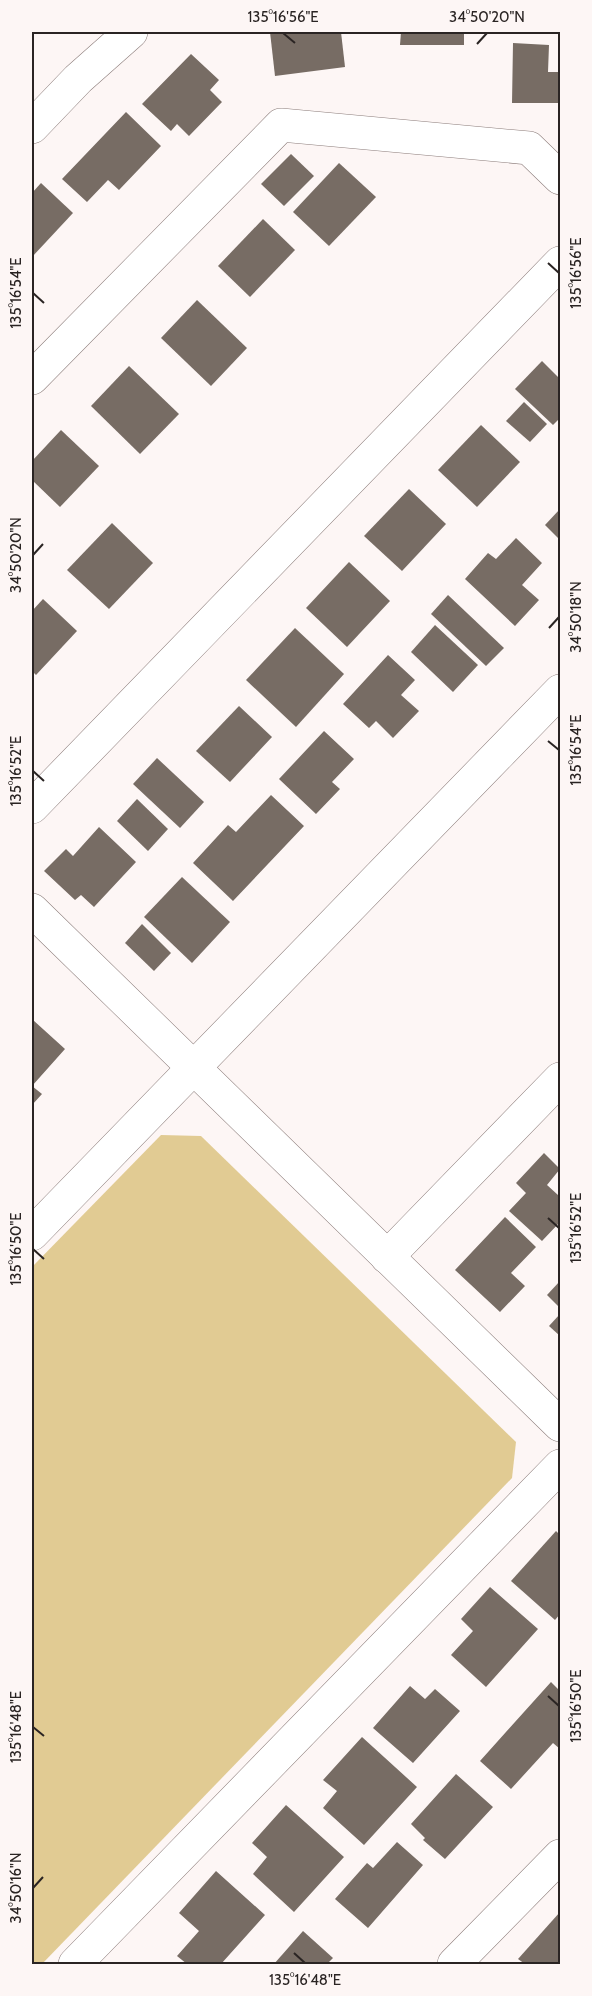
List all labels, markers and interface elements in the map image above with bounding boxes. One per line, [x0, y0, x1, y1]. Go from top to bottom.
text: 135°16'56"E [247, 8, 319, 26]
text: 34°50'20"N [449, 8, 525, 26]
text: 135°16'56"E [567, 237, 585, 309]
text: 135°16'54"E [7, 257, 25, 329]
text: 34°50'20"N [7, 517, 25, 593]
text: 34°50'18"N [567, 581, 585, 653]
text: 135°16'54"E [567, 714, 585, 786]
text: 135°16'52"E [7, 736, 25, 806]
text: 135°16'52"E [567, 1193, 585, 1263]
text: 135°16'50"E [7, 1212, 25, 1286]
text: 135°16'50"E [567, 1669, 585, 1743]
text: 135°16'48"E [7, 1691, 25, 1763]
text: 34°50'16"N [7, 1853, 25, 1923]
text: 135°16'48"E [269, 1971, 341, 1989]

